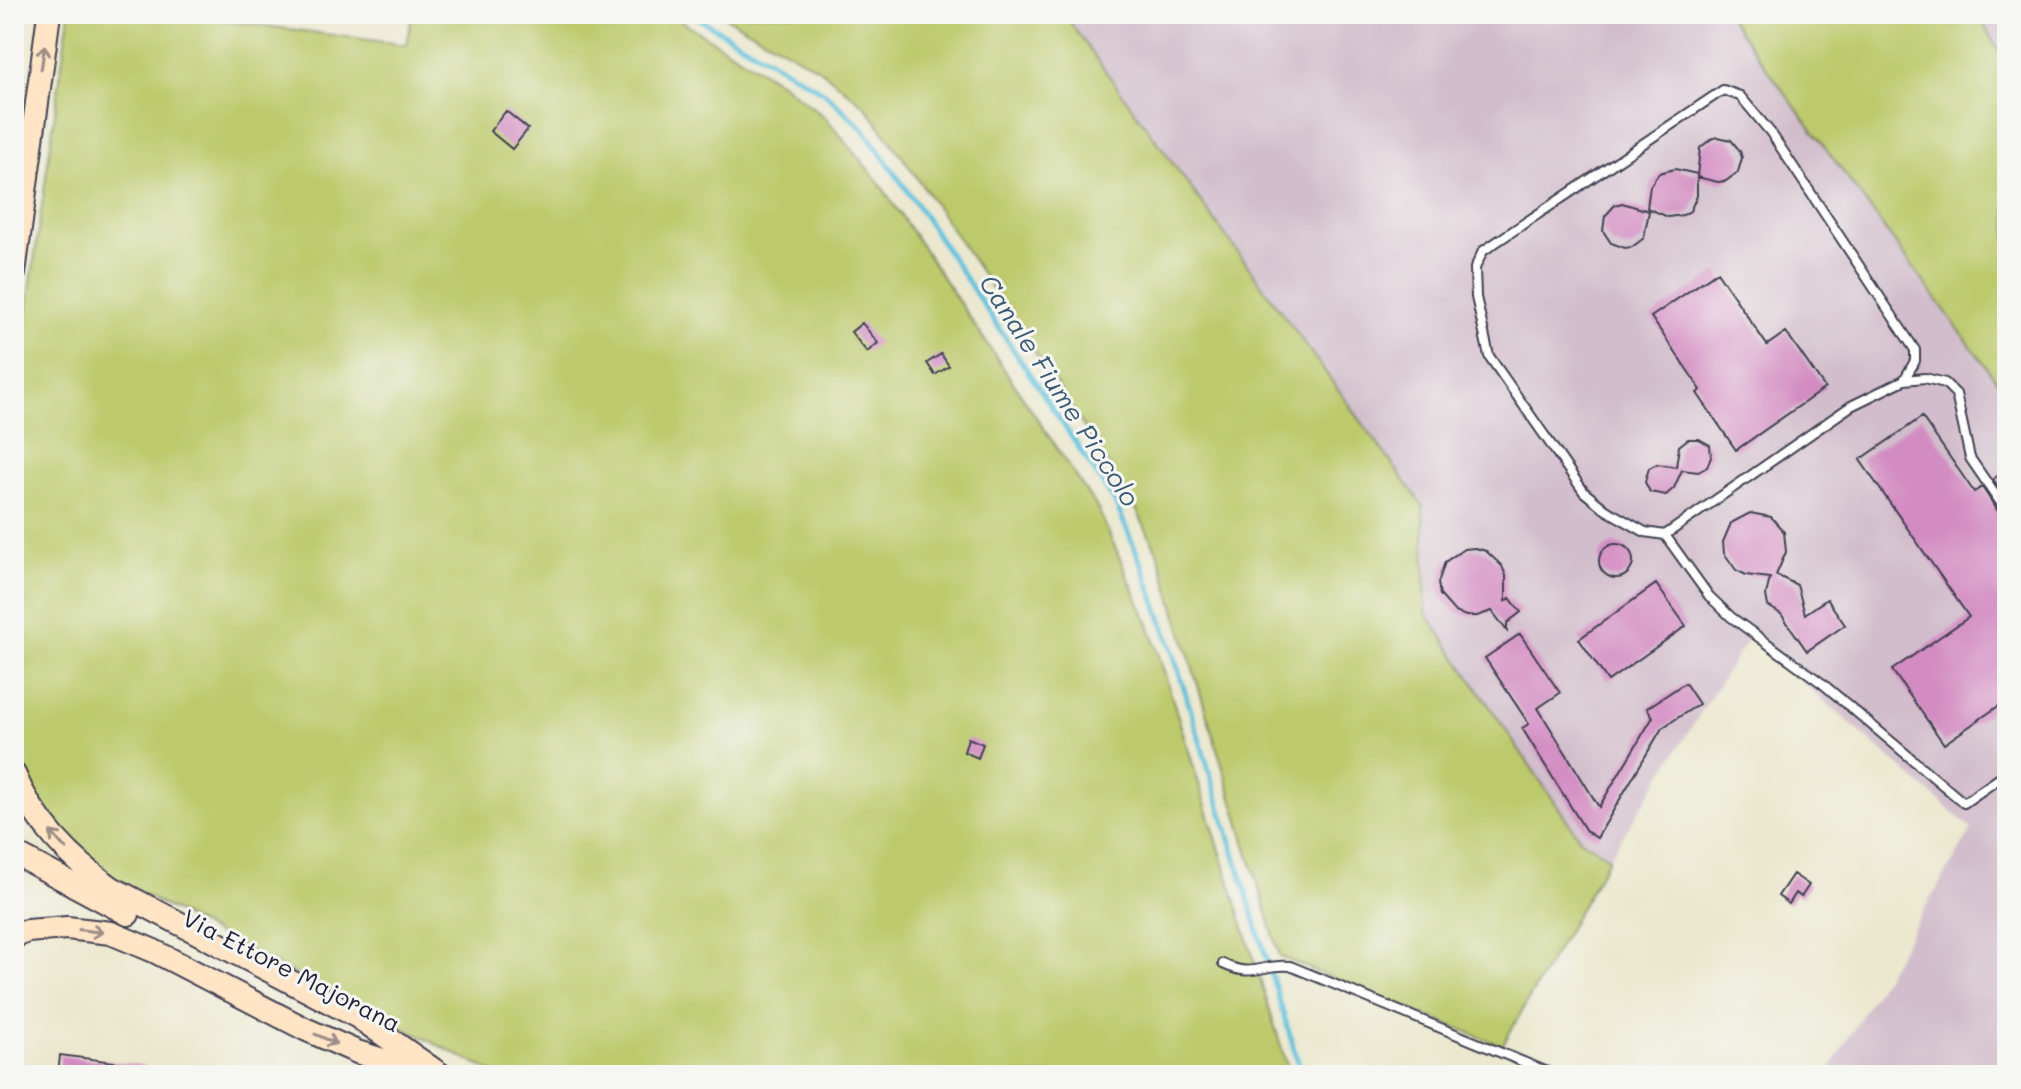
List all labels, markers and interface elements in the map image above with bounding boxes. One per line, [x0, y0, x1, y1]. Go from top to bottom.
one-way arrow [36, 45, 51, 70]
water label: Canale Fiume Piccolo [972, 268, 1148, 512]
one-way arrow [49, 830, 67, 850]
street label: Via Ettore Majorana [178, 902, 406, 1038]
one-way arrow [77, 924, 103, 939]
one-way arrow [313, 1032, 338, 1047]

